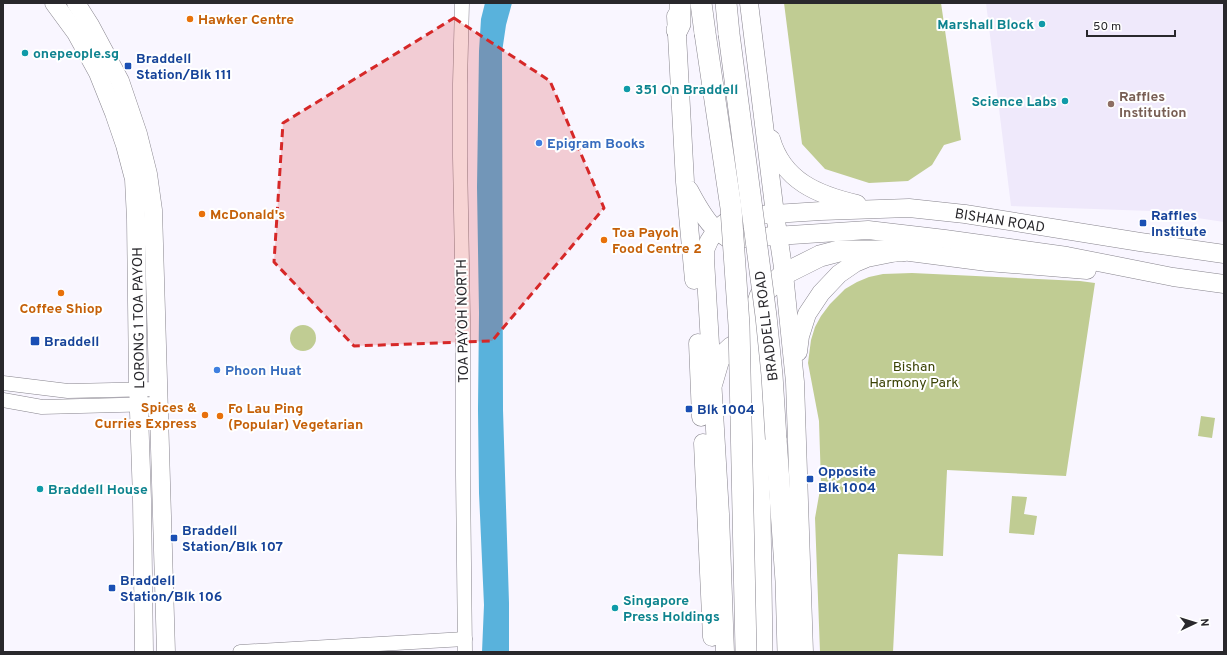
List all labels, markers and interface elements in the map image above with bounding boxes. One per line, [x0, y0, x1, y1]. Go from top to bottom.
place label: Hawker Centre [198, 12, 294, 29]
scale bar [1087, 12, 1175, 38]
marker: Hawker Centre [185, 14, 195, 24]
place label: Marshall Block [937, 17, 1034, 34]
marker: Marshall Block [1037, 19, 1047, 29]
text: 50 m [1093, 19, 1121, 35]
place label: onepeople.sg [33, 46, 119, 63]
marker: onepeople.sg [20, 48, 30, 58]
place label: Braddell Station/Blk 111 [136, 51, 232, 84]
marker: Braddell Station/Blk 111 [123, 61, 133, 71]
place label: 351 On Braddell [635, 82, 738, 99]
marker: 351 On Braddell [622, 84, 632, 94]
place label: Raffles Institution [1119, 89, 1187, 122]
place label: Science Labs [972, 94, 1057, 111]
marker: Science Labs [1060, 96, 1070, 106]
marker: Raffles Institution [1106, 99, 1116, 109]
place label: Epigram Books [547, 136, 645, 153]
marker: Epigram Books [534, 138, 544, 148]
street label: BISHAN ROAD [953, 206, 1046, 237]
place label: McDonald's [210, 207, 285, 224]
place label: Raffles Institute [1151, 208, 1207, 241]
marker: McDonald's [197, 209, 207, 219]
marker: Raffles Institute [1138, 218, 1148, 228]
place label: Toa Payoh Food Centre 2 [612, 225, 702, 258]
marker: Toa Payoh Food Centre 2 [599, 235, 609, 245]
street label: LORONG 1 TOA PAYOH [130, 247, 149, 389]
street label: TOA PAYOH NORTH [454, 259, 473, 383]
street label: BRADDELL ROAD [752, 270, 783, 382]
marker: Coffee Shiop [56, 288, 66, 298]
place label: Coffee Shiop [19, 301, 103, 318]
place label: Braddell [44, 334, 99, 351]
marker: Braddell [29, 335, 41, 347]
park label: Bishan Harmony Park [869, 359, 959, 392]
place label: Phoon Huat [225, 363, 301, 380]
marker: Phoon Huat [212, 365, 222, 375]
place label: Spices & Curries Express [95, 400, 197, 433]
place label: Fo Lau Ping (Popular) Vegetarian [228, 401, 363, 434]
place label: Blk 1004 [697, 402, 755, 419]
marker: Blk 1004 [684, 404, 694, 414]
marker: Spices & Curries Express [200, 410, 210, 420]
marker: Fo Lau Ping (Popular) Vegetarian [215, 411, 225, 421]
place label: Opposite Blk 1004 [818, 464, 876, 497]
marker: Opposite Blk 1004 [805, 474, 815, 484]
place label: Braddell House [48, 482, 148, 499]
marker: Braddell House [35, 484, 45, 494]
place label: Braddell Station/Blk 107 [182, 523, 283, 556]
marker: Braddell Station/Blk 107 [169, 533, 179, 543]
place label: Braddell Station/Blk 106 [120, 573, 222, 606]
marker: Braddell Station/Blk 106 [107, 583, 117, 593]
place label: Singapore Press Holdings [623, 593, 720, 626]
marker: Singapore Press Holdings [610, 603, 620, 613]
north arrow [1175, 603, 1215, 643]
text: N [1197, 618, 1211, 627]

